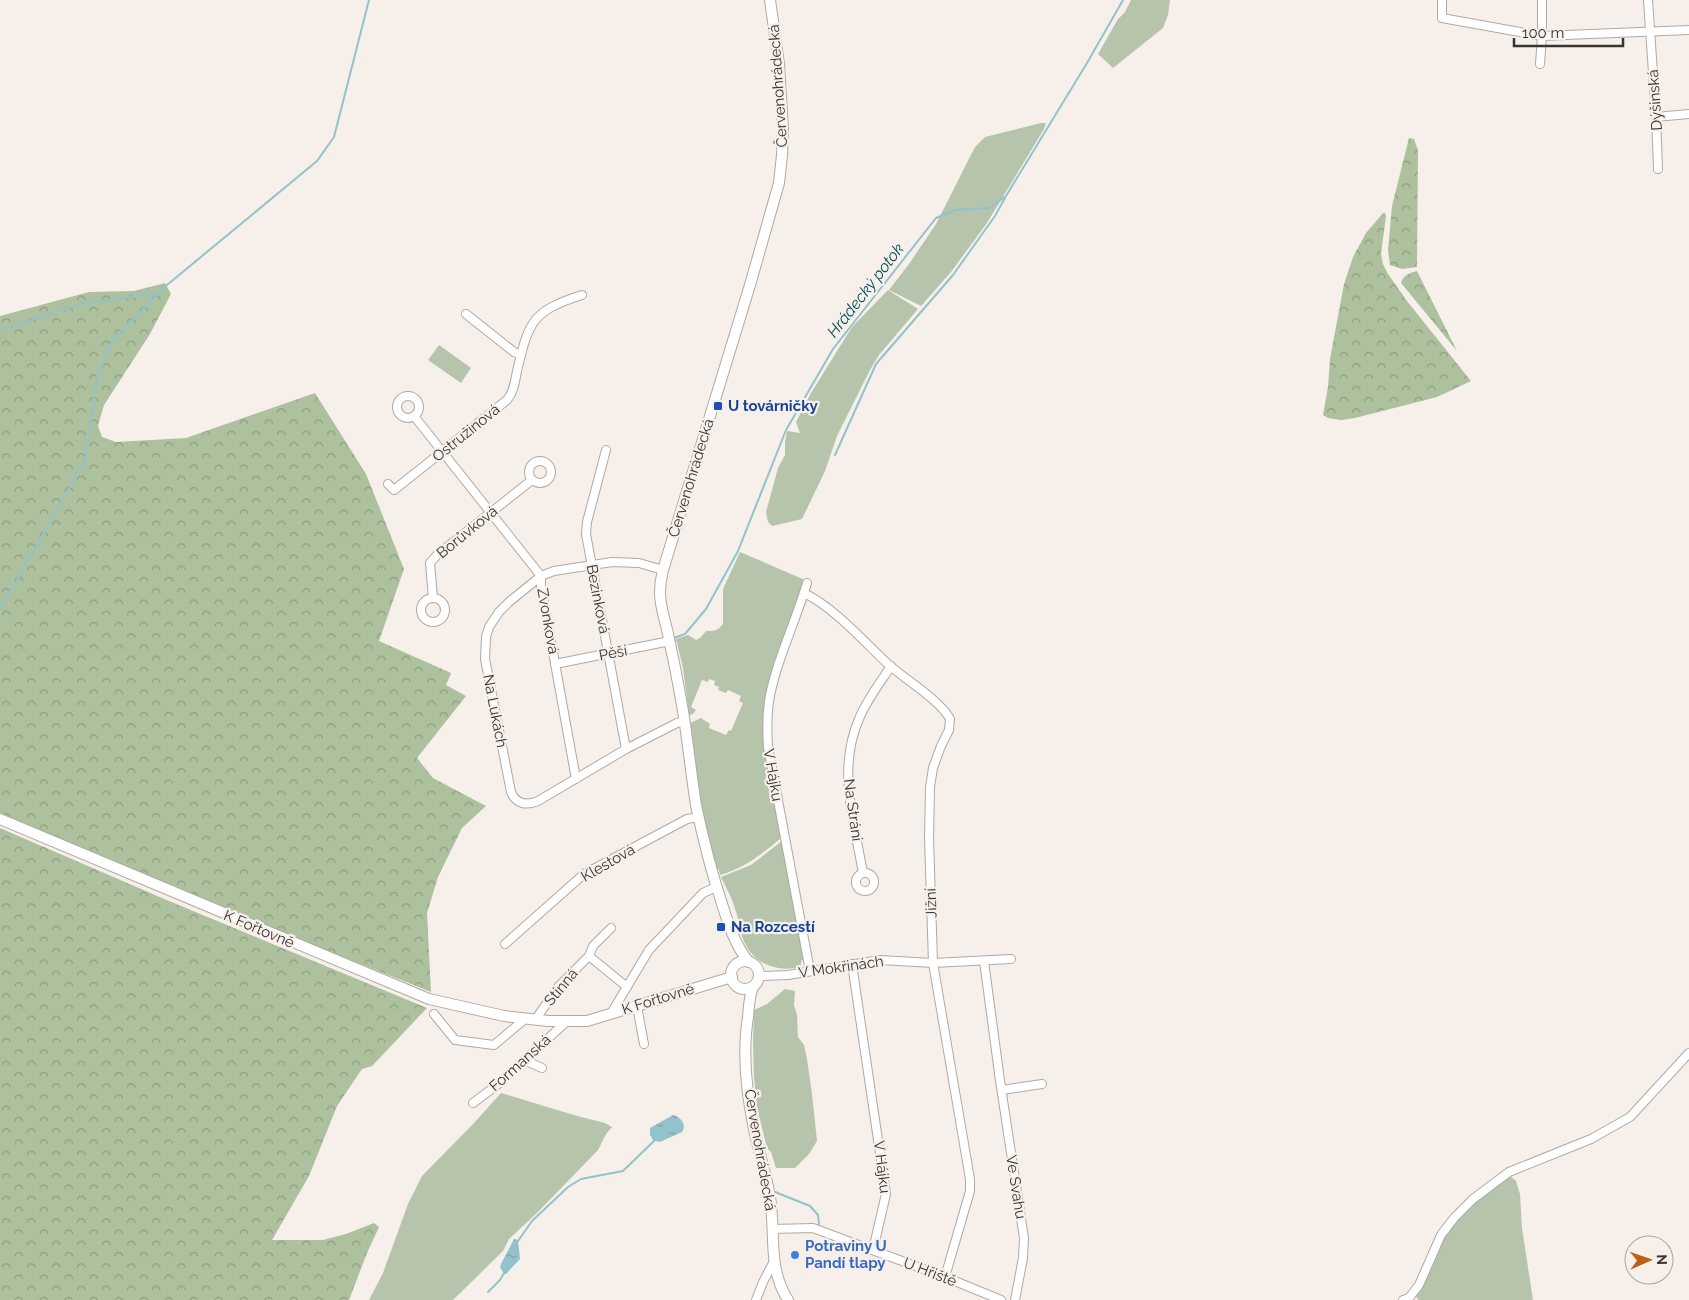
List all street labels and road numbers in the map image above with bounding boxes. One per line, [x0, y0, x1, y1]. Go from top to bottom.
street label: Červenohrádecká [764, 24, 791, 148]
street label: Dýšinská [1644, 69, 1666, 131]
street label: Ostružinová [429, 400, 503, 466]
street label: Červenohrádecká [663, 416, 718, 540]
street label: Borůvková [433, 502, 501, 562]
street label: Bezinková [582, 563, 614, 635]
street label: Zvonková [533, 587, 563, 655]
street label: Pěší [597, 641, 629, 665]
street label: Na Lukách [479, 673, 511, 749]
street label: V Hájku [760, 747, 786, 803]
street label: Na Stráni [840, 778, 866, 842]
street label: Klestová [578, 840, 638, 886]
street label: Jižní [921, 887, 941, 918]
street label: K Fořtovně [221, 906, 297, 952]
street label: V Mokřinách [797, 952, 885, 982]
street label: Stinná [540, 965, 582, 1009]
street label: K Fořtovně [620, 979, 697, 1019]
street label: Formanská [486, 1031, 554, 1095]
street label: Červenohrádecká [740, 1088, 781, 1212]
street label: V Hájku [870, 1140, 894, 1194]
street label: Ve Svahu [1002, 1154, 1030, 1220]
street label: U Hřiště [901, 1254, 959, 1290]

